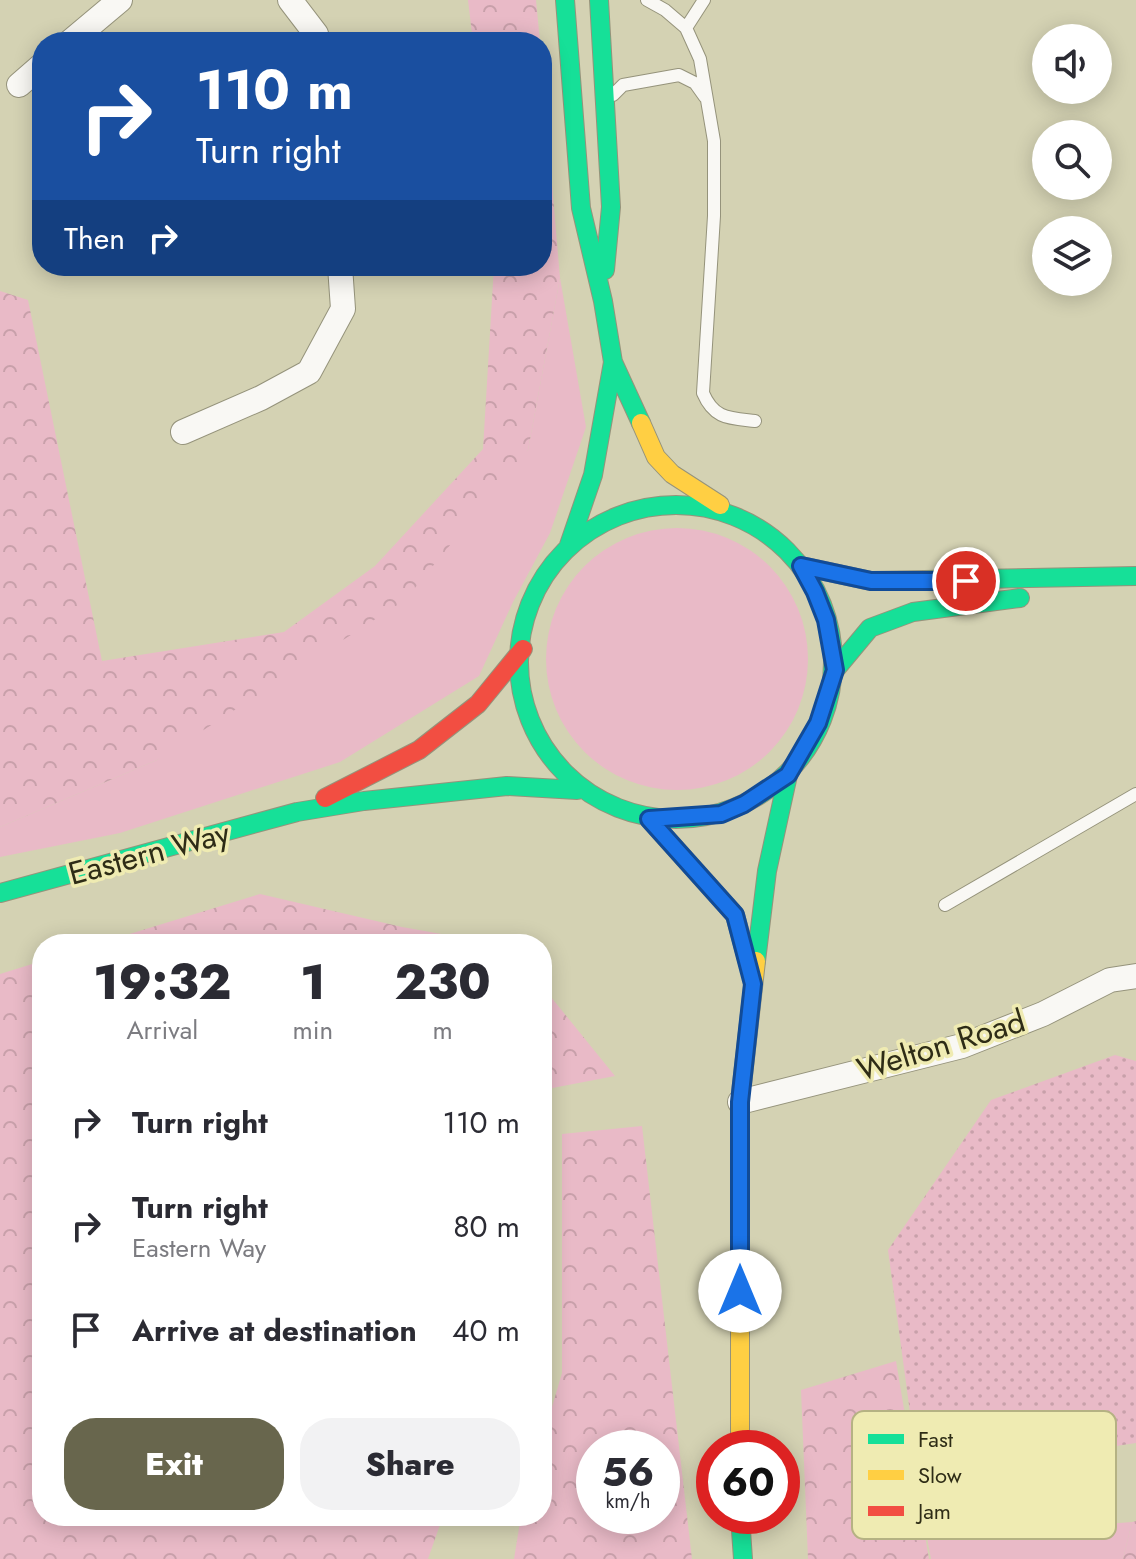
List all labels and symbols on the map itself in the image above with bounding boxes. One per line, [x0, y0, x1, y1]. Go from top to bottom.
pin [932, 547, 1000, 615]
street label: Eastern Way [63, 809, 236, 897]
street label: Welton Road [851, 998, 1031, 1092]
position arrow [698, 1249, 782, 1333]
legend [852, 1411, 1116, 1539]
text: Fast [918, 1423, 954, 1455]
speed limit sign: 60 [696, 1430, 800, 1534]
text: Slow [918, 1459, 962, 1491]
text: Jam [915, 1495, 951, 1527]

